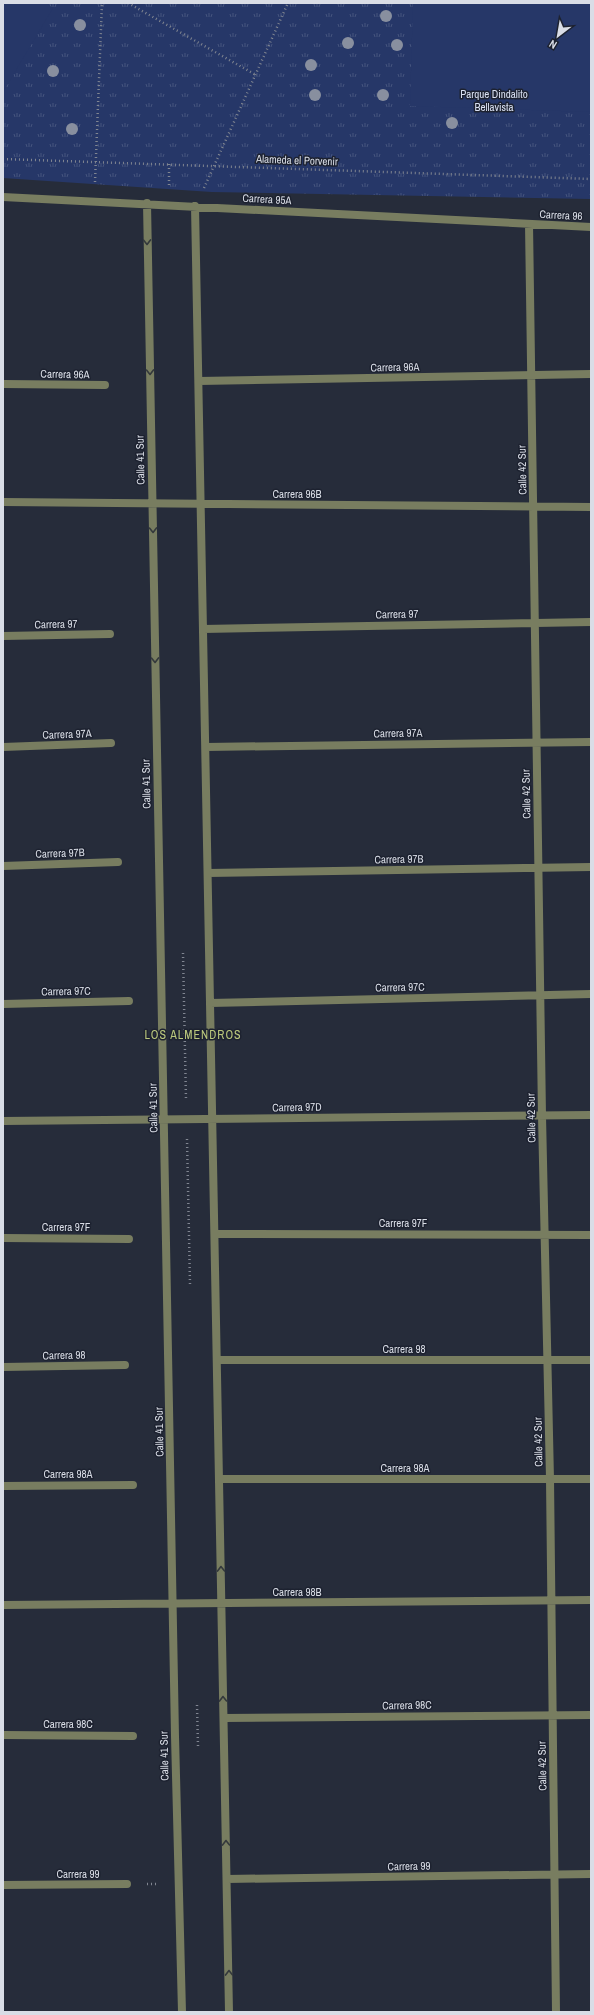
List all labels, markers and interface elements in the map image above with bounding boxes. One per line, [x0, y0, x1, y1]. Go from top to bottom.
north arrow [538, 16, 578, 56]
text: N [546, 37, 559, 52]
park label: Parque Dindalito Bellavista [460, 87, 528, 114]
street label: Alameda el Porvenir [255, 152, 338, 168]
street label: Carrera 95A [242, 191, 293, 207]
street label: Carrera 96 [539, 207, 583, 223]
one-way arrow [143, 239, 151, 245]
street label: Carrera 96A [370, 360, 421, 374]
street label: Carrera 96A [40, 367, 91, 381]
one-way arrow [146, 369, 154, 375]
street label: Calle 41 Sur [133, 435, 147, 485]
street label: Calle 42 Sur [515, 445, 529, 495]
street label: Carrera 96B [272, 487, 322, 501]
one-way arrow [149, 527, 157, 533]
street label: Carrera 97 [375, 607, 419, 621]
street label: Carrera 97 [34, 617, 78, 631]
one-way arrow [151, 657, 159, 663]
street label: Carrera 97A [42, 726, 93, 742]
street label: Carrera 97A [373, 726, 424, 740]
street label: Calle 41 Sur [139, 759, 153, 809]
street label: Calle 42 Sur [519, 769, 533, 819]
street label: Carrera 97B [35, 845, 85, 861]
street label: Carrera 97B [374, 852, 424, 866]
street label: Carrera 97C [375, 980, 425, 994]
street label: Carrera 97C [41, 984, 91, 998]
district label: LOS ALMENDROS [144, 1027, 242, 1043]
street label: Calle 41 Sur [146, 1083, 160, 1133]
street label: Calle 42 Sur [524, 1093, 538, 1143]
street label: Carrera 97D [272, 1100, 322, 1114]
street label: Carrera 97F [379, 1216, 428, 1230]
street label: Carrera 97F [42, 1220, 91, 1234]
street label: Carrera 98 [382, 1342, 426, 1356]
street label: Carrera 98 [42, 1348, 86, 1362]
street label: Calle 41 Sur [152, 1407, 166, 1457]
street label: Calle 42 Sur [531, 1417, 545, 1467]
street label: Carrera 98A [380, 1461, 431, 1475]
street label: Carrera 98A [43, 1467, 94, 1481]
one-way arrow [217, 1566, 225, 1572]
street label: Carrera 98B [272, 1585, 322, 1599]
one-way arrow [219, 1696, 227, 1702]
street label: Carrera 98C [382, 1698, 432, 1712]
street label: Carrera 98C [43, 1717, 93, 1731]
street label: Calle 41 Sur [157, 1731, 171, 1781]
street label: Calle 42 Sur [535, 1741, 549, 1791]
one-way arrow [222, 1840, 230, 1846]
street label: Carrera 99 [387, 1859, 431, 1873]
street label: Carrera 99 [56, 1867, 100, 1881]
one-way arrow [224, 1970, 233, 1976]

